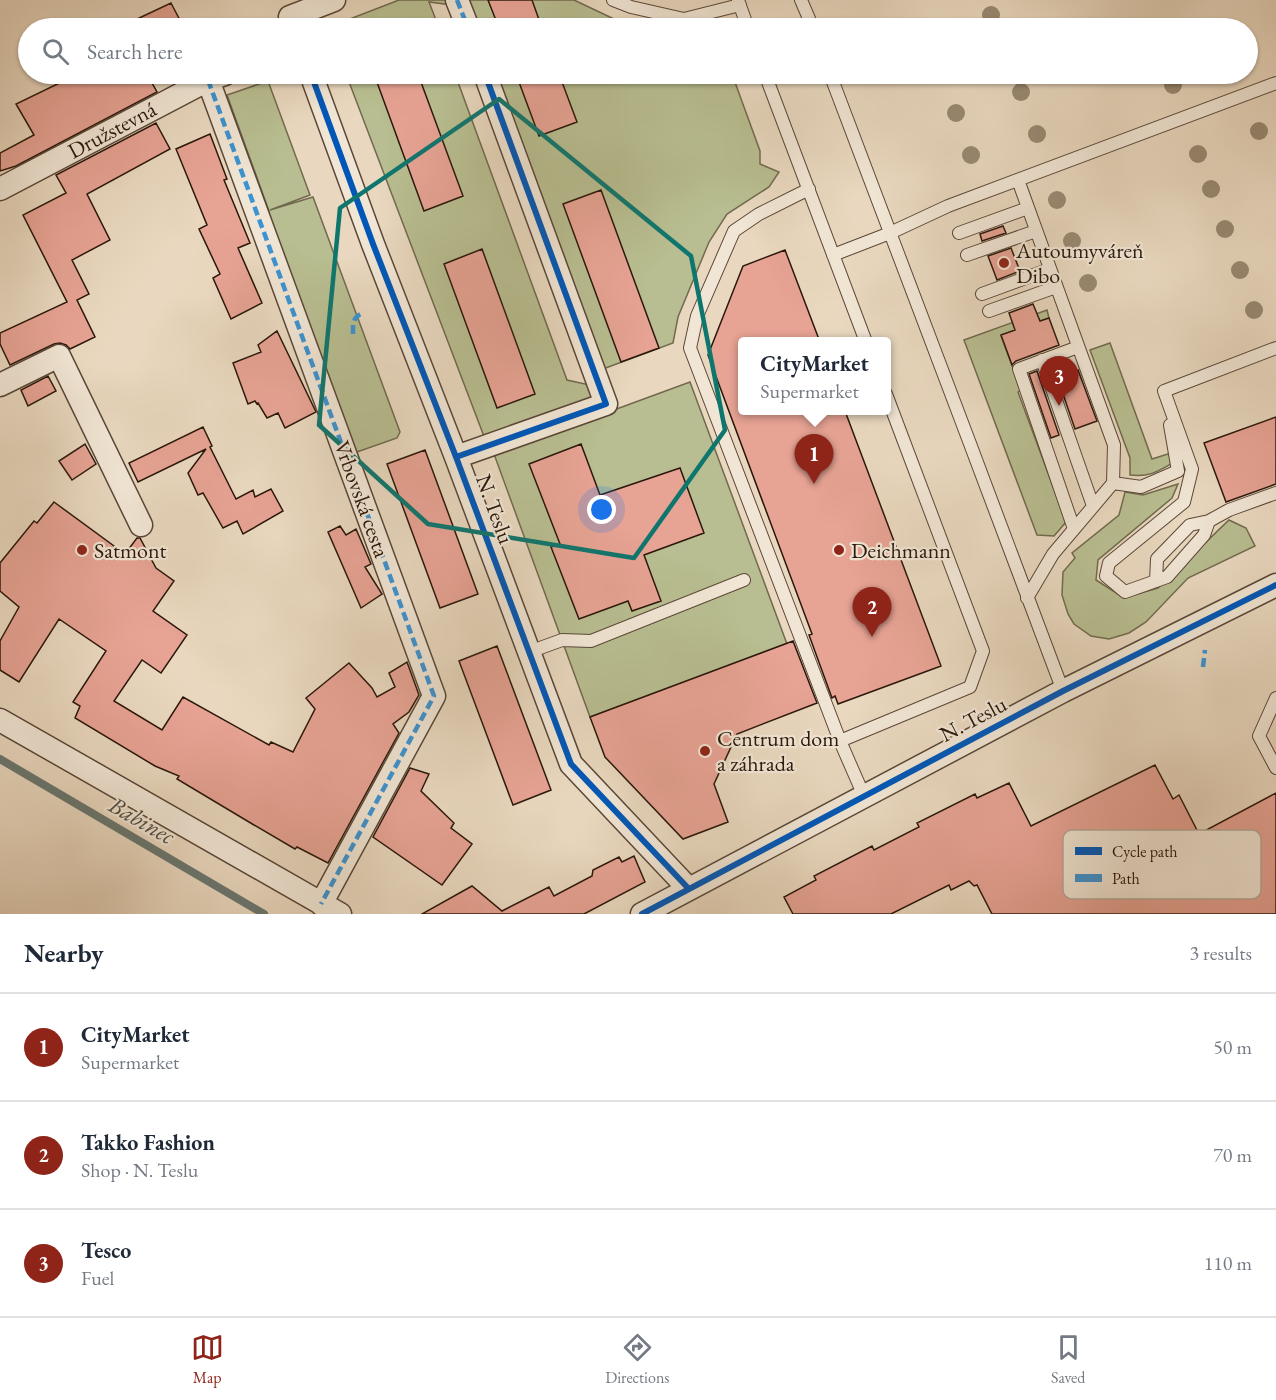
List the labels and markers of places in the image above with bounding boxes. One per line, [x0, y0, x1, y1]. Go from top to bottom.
place label: Autoumyváreň Dibo [1015, 236, 1144, 290]
marker: Autoumyváreň Dibo [997, 256, 1011, 270]
pin: 3 [1040, 356, 1078, 406]
pin: 1 [794, 434, 834, 484]
place label: Satmont [94, 536, 167, 565]
place label: Deichmann [851, 536, 951, 565]
marker: Satmont [75, 543, 89, 557]
marker: Deichmann [832, 543, 846, 557]
pin: 2 [852, 588, 892, 637]
place label: Centrum dom a záhrada [717, 724, 839, 778]
marker: Centrum dom a záhrada [698, 744, 712, 758]

